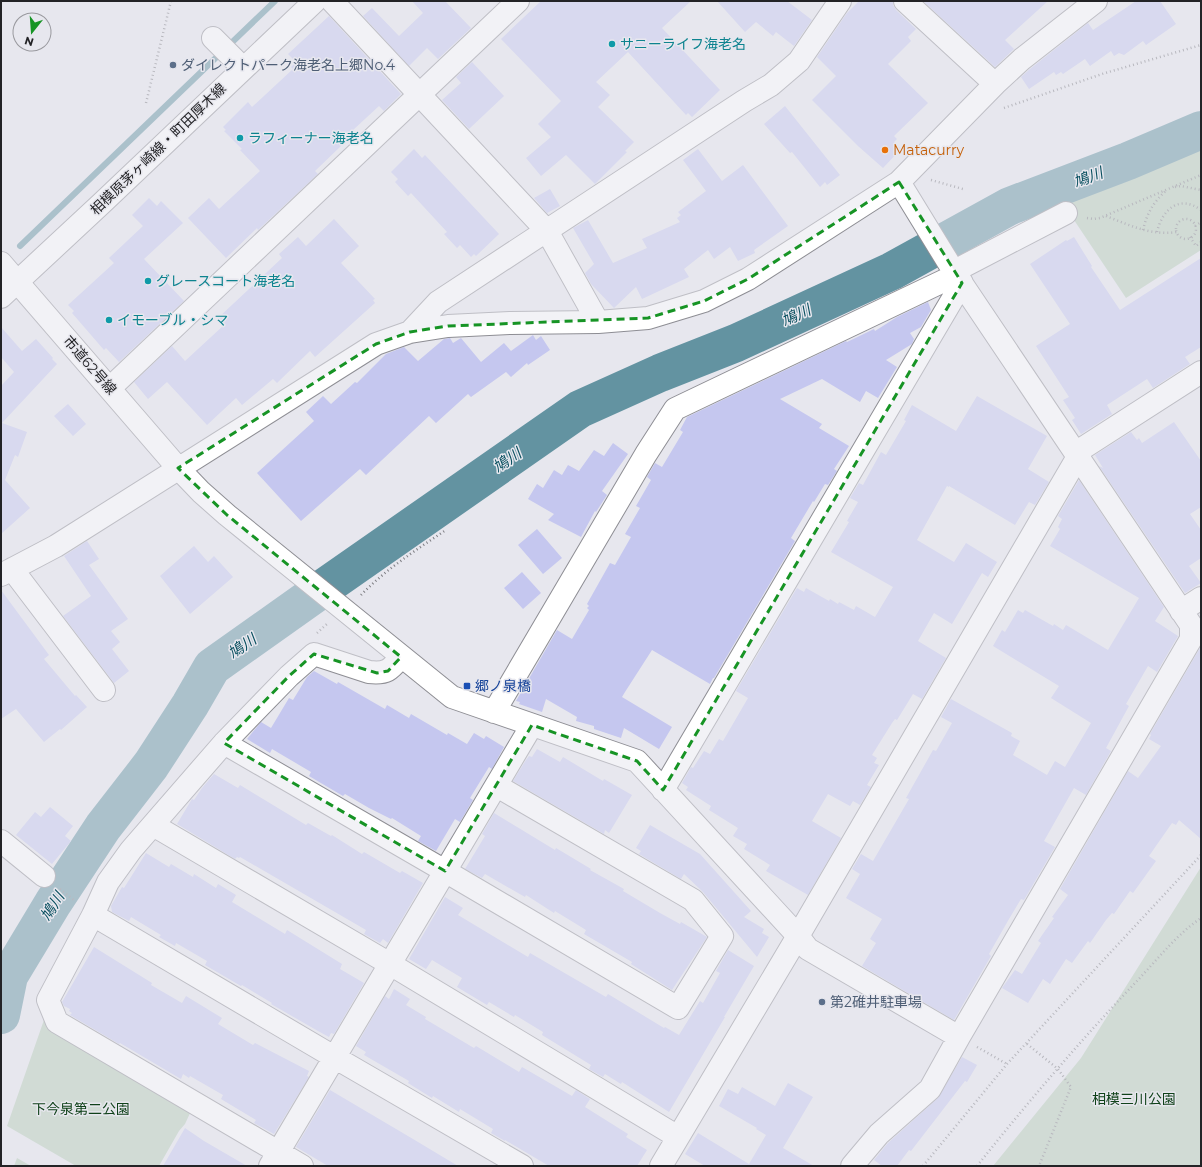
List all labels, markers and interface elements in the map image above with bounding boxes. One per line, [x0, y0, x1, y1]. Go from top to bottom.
north arrow [12, 12, 52, 52]
text: N [23, 34, 35, 50]
place label: サニーライフ海老名 [620, 35, 746, 53]
marker: サニーライフ海老名 [607, 39, 617, 49]
place label: ダイレクトパーク海老名上郷No.4 [181, 56, 396, 74]
marker: ダイレクトパーク海老名上郷No.4 [168, 60, 178, 70]
street label: 相模原茅ヶ崎線・町田厚木線 [86, 79, 230, 219]
place label: ラフィーナー海老名 [248, 129, 374, 147]
marker: ラフィーナー海老名 [235, 133, 245, 143]
place label: Matacurry [893, 141, 965, 159]
marker: Matacurry [880, 145, 890, 155]
water label: 鳩川 [1071, 162, 1107, 191]
place label: グレースコート海老名 [156, 272, 295, 290]
marker: グレースコート海老名 [143, 276, 153, 286]
water label: 鳩川 [778, 299, 815, 330]
place label: イモーブル・シマ [117, 311, 228, 329]
marker: イモーブル・シマ [104, 315, 114, 325]
street label: 市道62号線 [59, 332, 121, 398]
water label: 鳩川 [489, 442, 526, 476]
water label: 鳩川 [224, 628, 261, 662]
place label: 郷ノ泉橋 [475, 677, 531, 695]
marker: 郷ノ泉橋 [462, 681, 472, 691]
water label: 鳩川 [36, 887, 69, 924]
place label: 第2碓井駐車場 [830, 993, 922, 1011]
marker: 第2碓井駐車場 [817, 997, 827, 1007]
park label: 相模三川公園 [1092, 1090, 1176, 1108]
park label: 下今泉第二公園 [32, 1100, 130, 1118]

